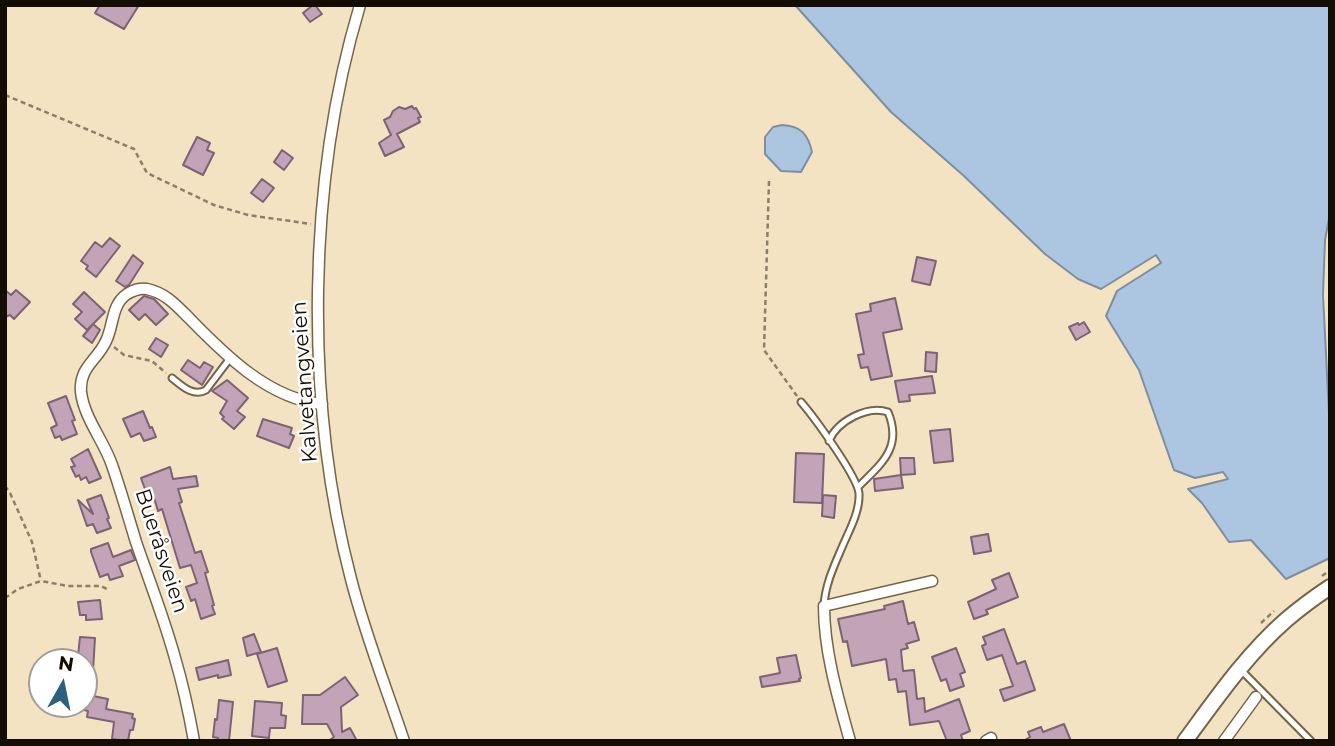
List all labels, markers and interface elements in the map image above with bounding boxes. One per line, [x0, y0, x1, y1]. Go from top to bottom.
street label: Kalvetangveien [287, 300, 323, 464]
street label: Bueråsveien [129, 486, 193, 616]
north arrow [28, 648, 98, 718]
text: N [57, 651, 75, 676]

